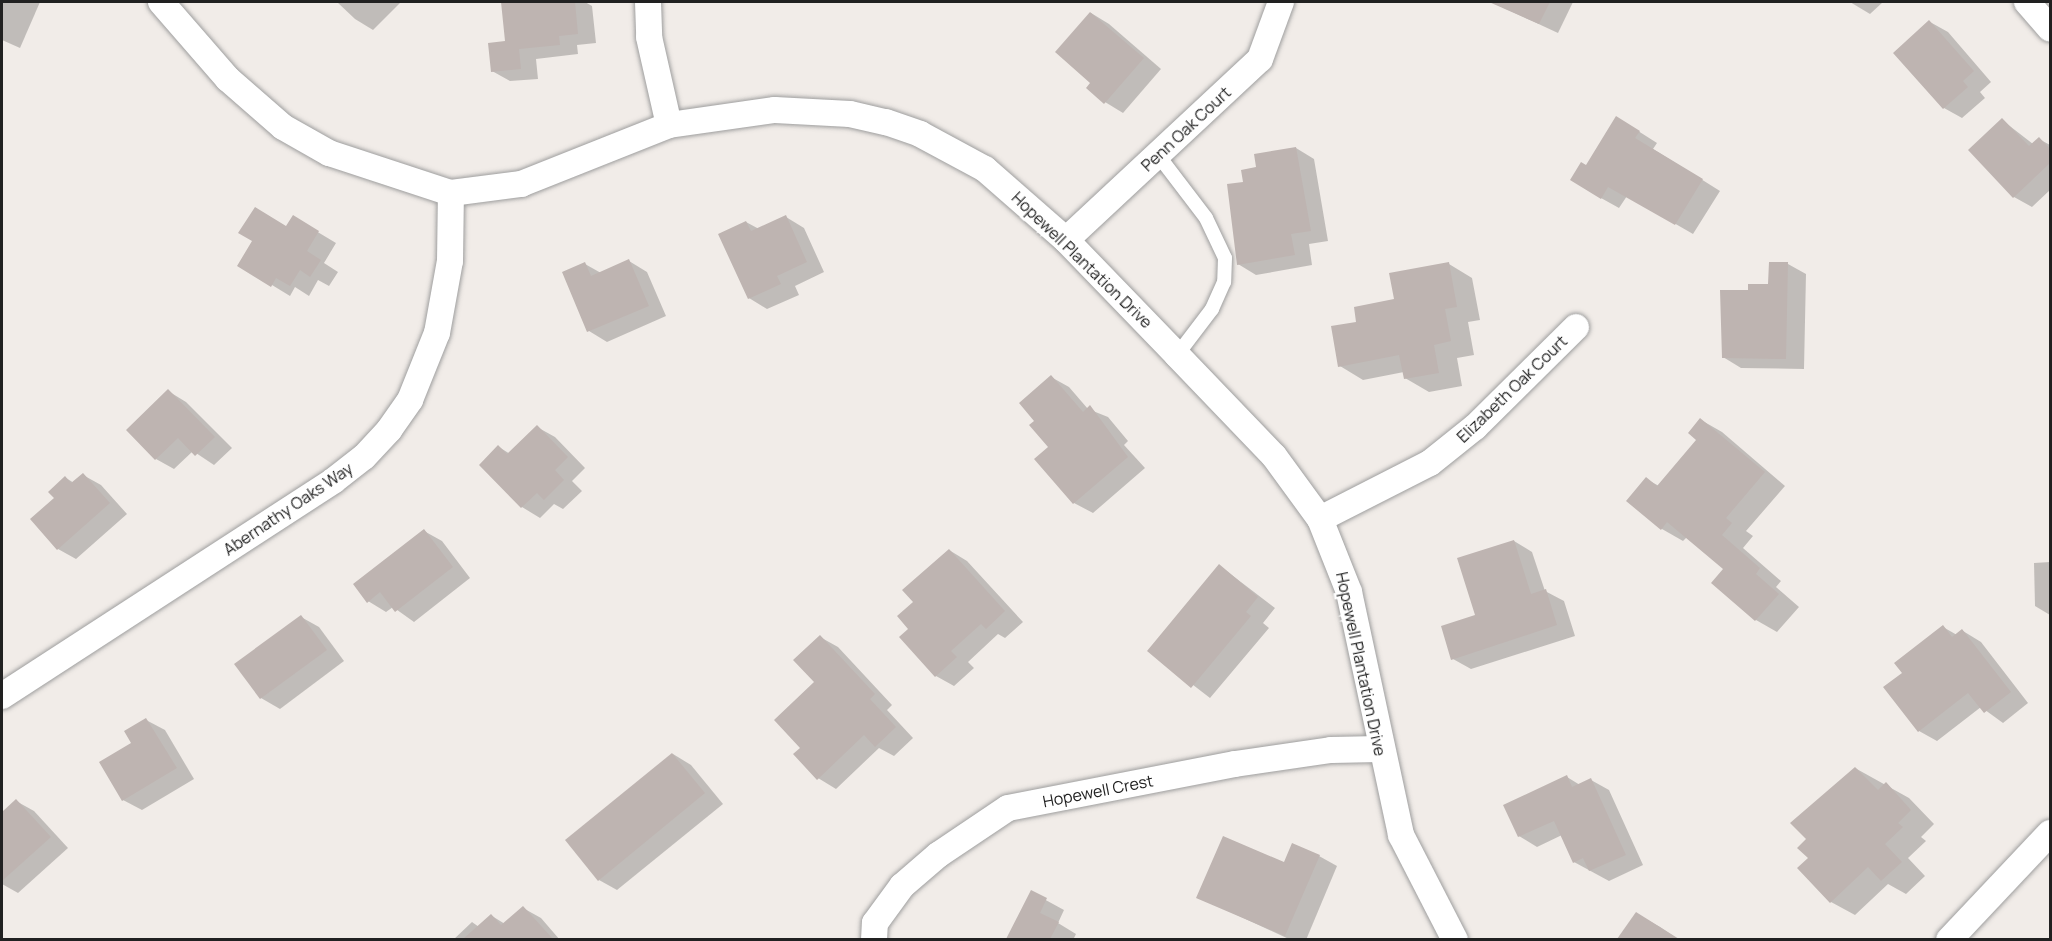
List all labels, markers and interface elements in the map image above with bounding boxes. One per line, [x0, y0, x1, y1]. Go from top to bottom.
street label: Penn Oak Court [1137, 83, 1235, 175]
street label: Hopewell Plantation Drive [1008, 188, 1156, 332]
street label: Elizabeth Oak Court [1453, 332, 1571, 446]
street label: Abernathy Oaks Way [220, 459, 356, 559]
street label: Hopewell Plantation Drive [1332, 570, 1390, 758]
street label: Hopewell Crest [1041, 771, 1155, 811]

